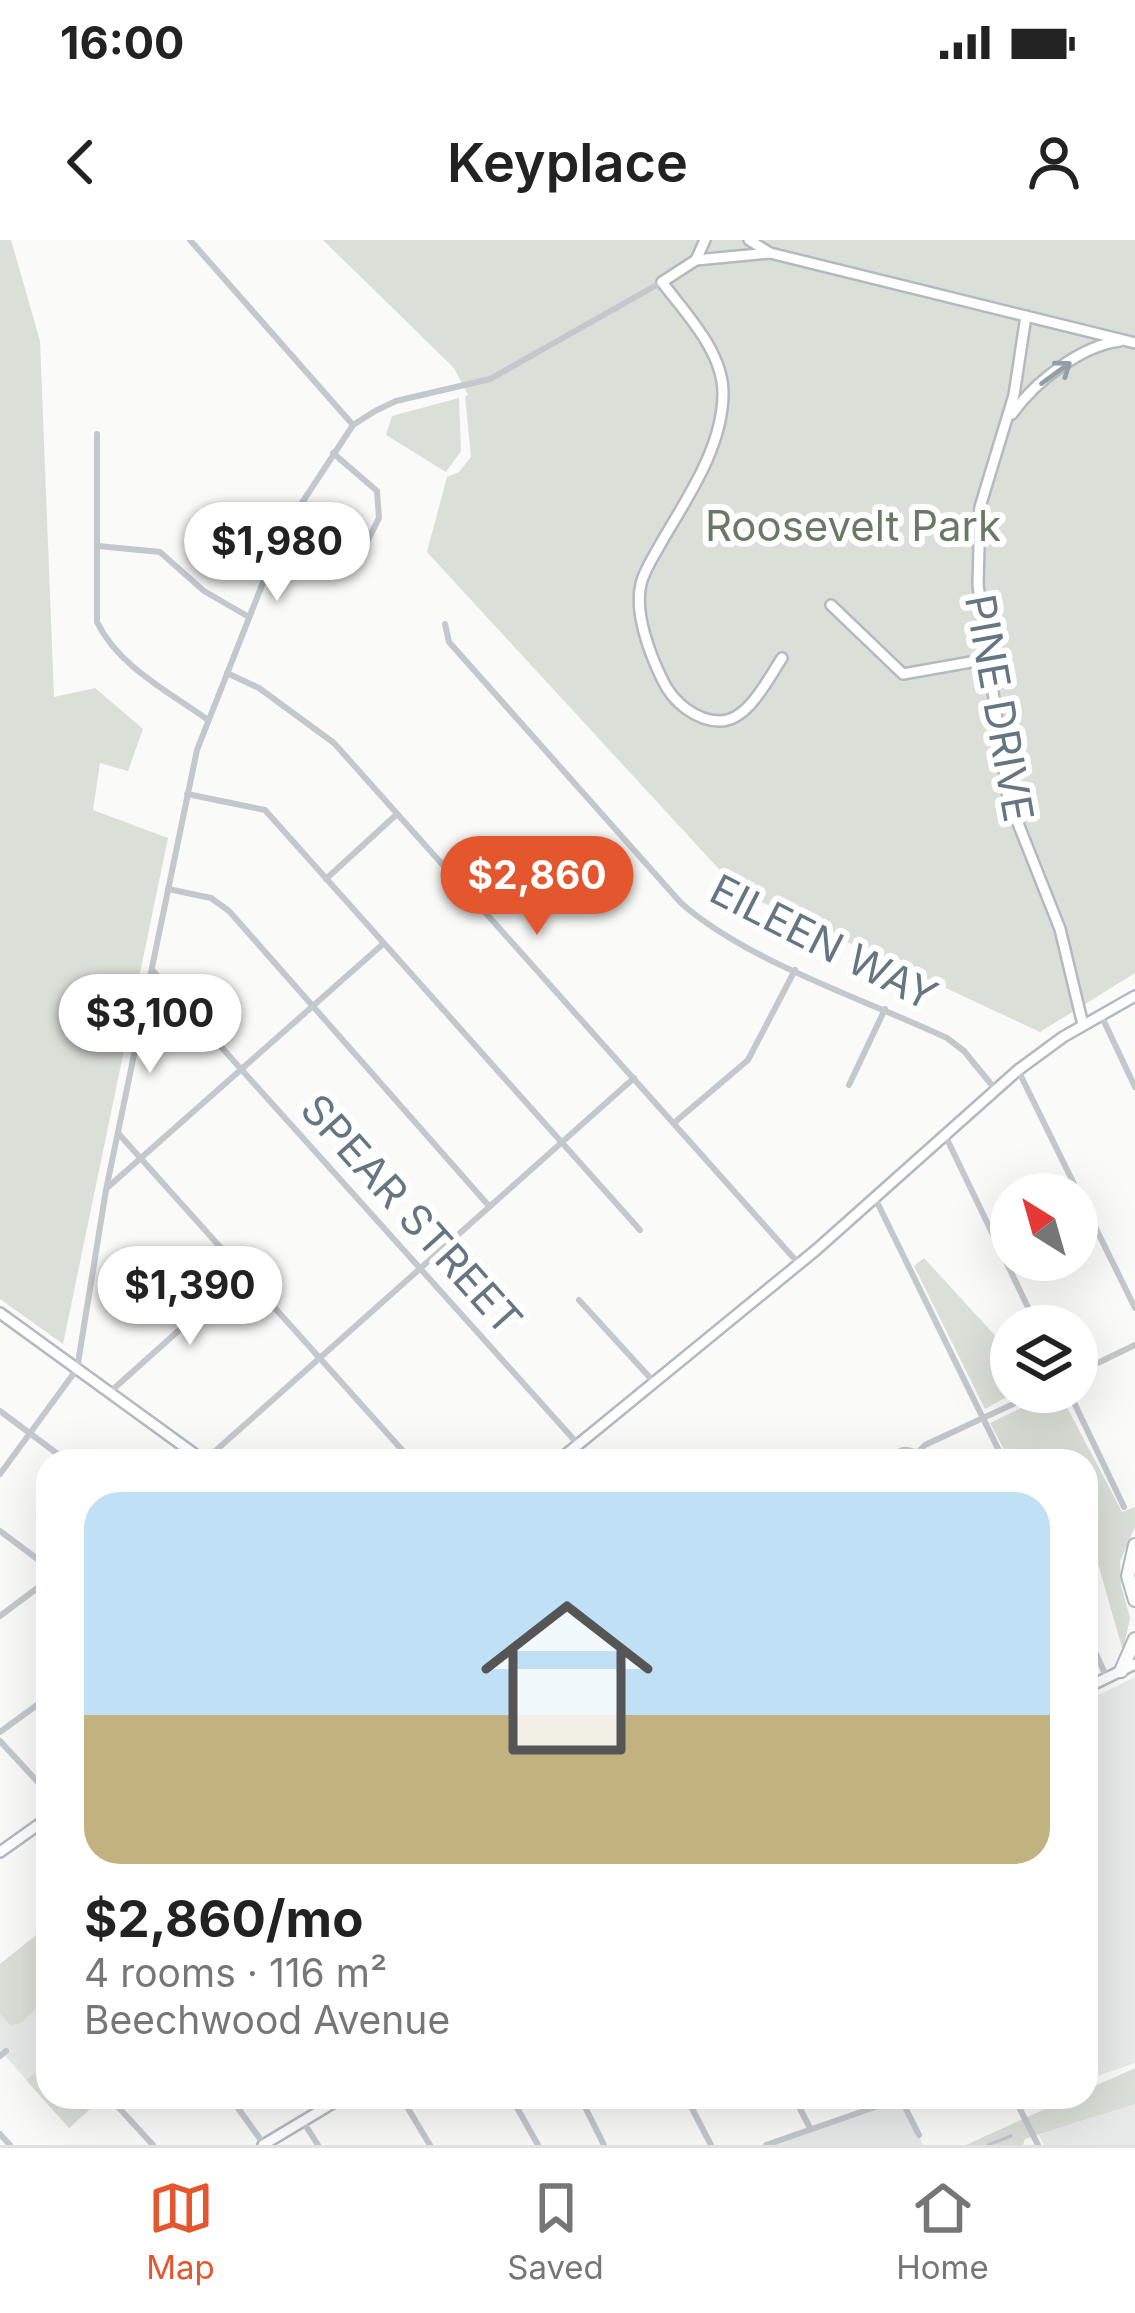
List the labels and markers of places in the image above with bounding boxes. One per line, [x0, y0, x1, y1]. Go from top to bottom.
pin: $1,980 [179, 502, 375, 604]
pin: $2,860 [439, 836, 635, 938]
pin: $3,100 [52, 974, 248, 1076]
pin: $1,390 [92, 1246, 288, 1348]

